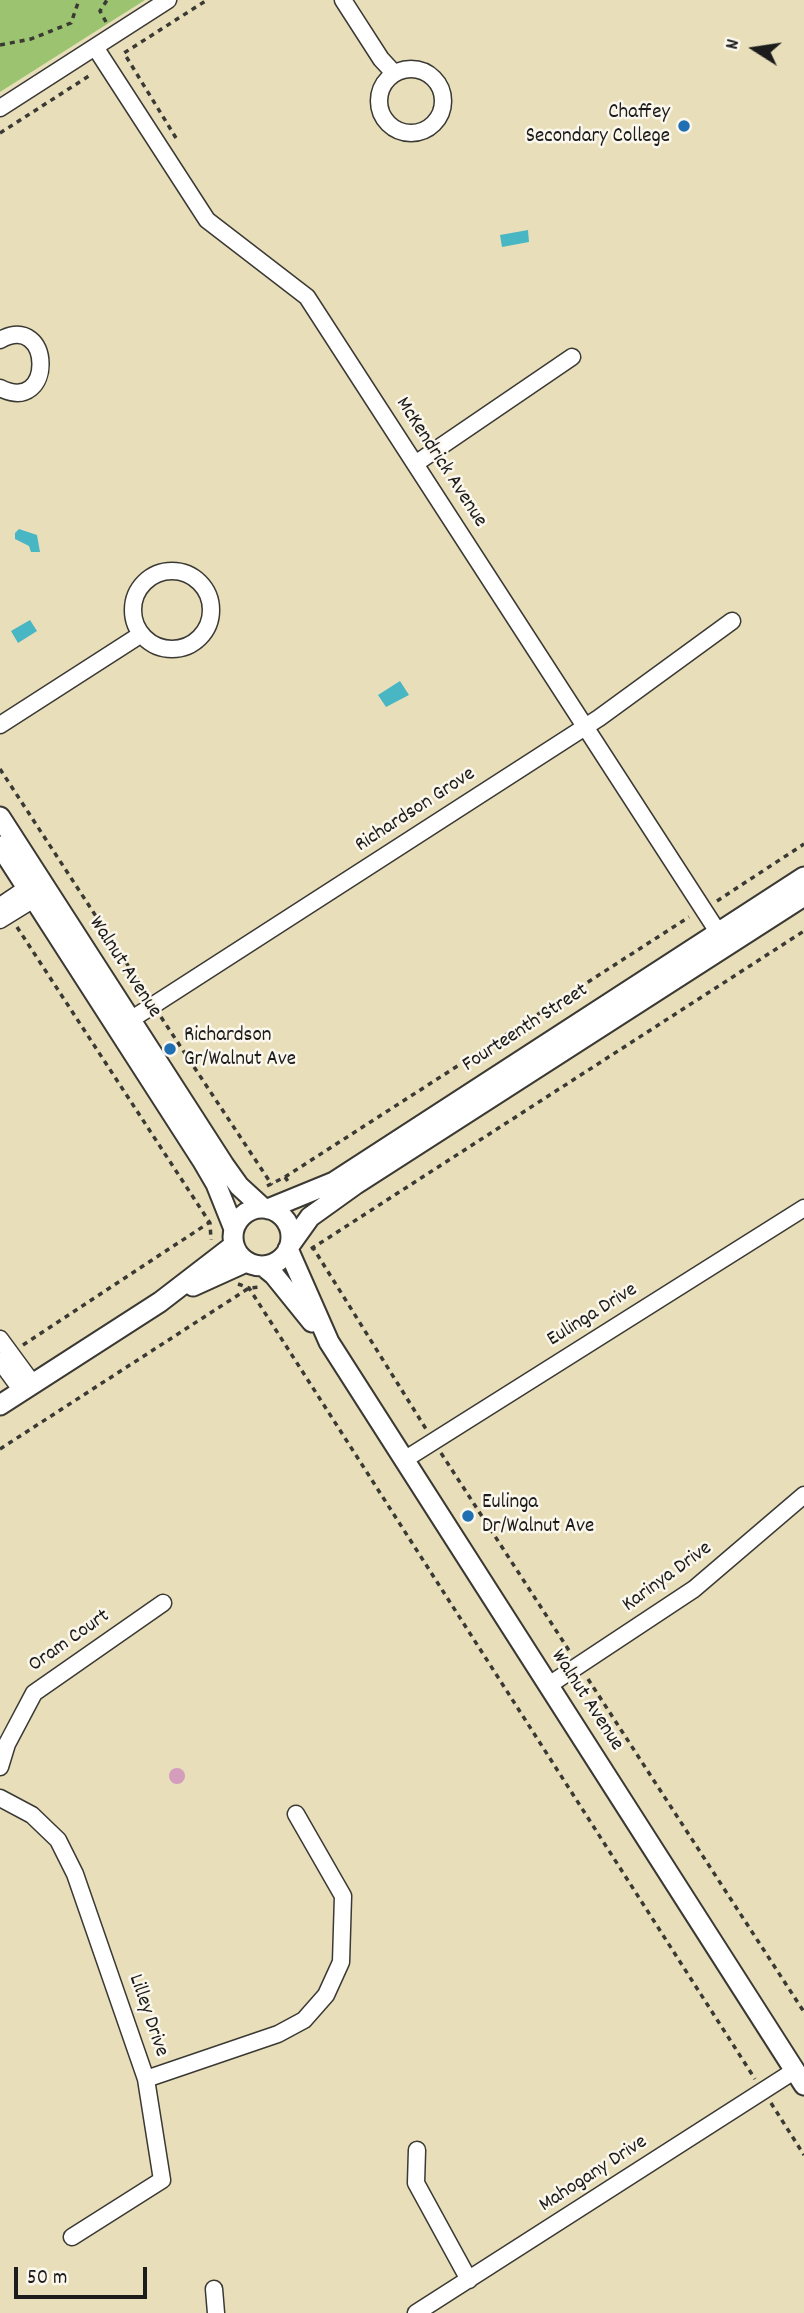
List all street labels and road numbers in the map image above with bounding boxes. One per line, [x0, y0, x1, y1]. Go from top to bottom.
street label: McKendrick Avenue [389, 393, 491, 533]
street label: Richardson Grove [351, 763, 481, 859]
street label: Walnut Avenue [82, 913, 166, 1023]
street label: Fourteenth Street [458, 979, 594, 1079]
street label: Eulinga Drive [543, 1278, 643, 1354]
street label: Karinya Drive [618, 1537, 718, 1619]
street label: Oram Court [25, 1605, 115, 1679]
street label: Walnut Avenue [544, 1646, 628, 1756]
street label: Lilley Drive [121, 1972, 173, 2060]
street label: Mahogany Drive [535, 2131, 653, 2219]

